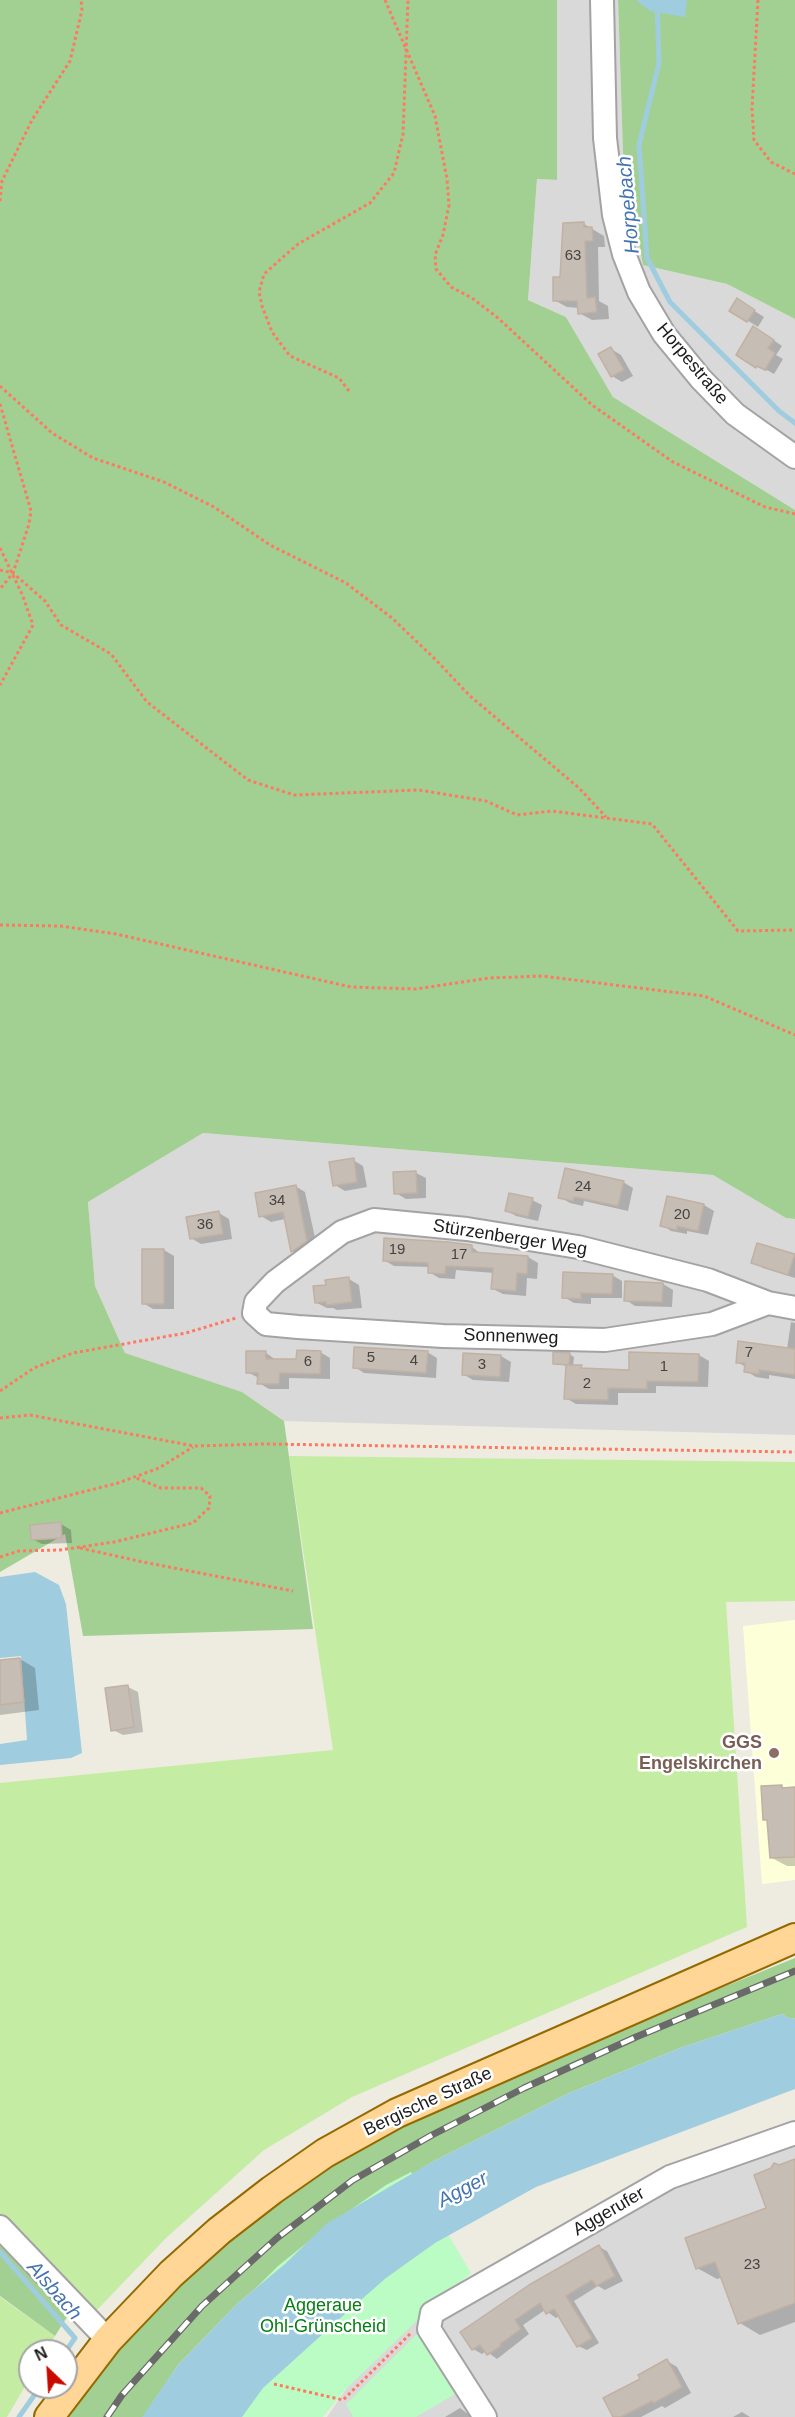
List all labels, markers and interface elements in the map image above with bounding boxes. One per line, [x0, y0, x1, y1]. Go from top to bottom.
water label: Horpebach [613, 155, 645, 255]
house number: 63 [565, 247, 581, 265]
street label: Horpestraße [652, 319, 732, 409]
house number: 24 [575, 1178, 591, 1196]
house number: 34 [269, 1192, 285, 1210]
house number: 20 [674, 1206, 690, 1224]
street label: Stürzenberger Weg [431, 1215, 589, 1261]
house number: 36 [197, 1216, 213, 1234]
house number: 19 [389, 1241, 405, 1259]
house number: 17 [451, 1246, 467, 1264]
street label: Sonnenweg [463, 1325, 559, 1349]
house number: 7 [745, 1344, 753, 1362]
house number: 5 [367, 1349, 375, 1367]
house number: 4 [410, 1352, 418, 1370]
house number: 6 [304, 1353, 312, 1371]
house number: 3 [478, 1356, 486, 1374]
house number: 1 [660, 1358, 668, 1376]
house number: 2 [583, 1375, 591, 1393]
place label: GGS Engelskirchen [639, 1732, 762, 1774]
marker: GGS Engelskirchen [767, 1746, 781, 1760]
street label: Bergische Straße [360, 2063, 496, 2141]
water label: Agger [434, 2167, 492, 2213]
street label: Aggerufer [569, 2183, 649, 2241]
water label: Alsbach [22, 2256, 86, 2326]
house number: 23 [744, 2256, 760, 2274]
park label: Aggeraue Ohl-Grünscheid [260, 2295, 386, 2338]
north arrow [18, 2339, 78, 2399]
text: N [32, 2344, 50, 2364]

